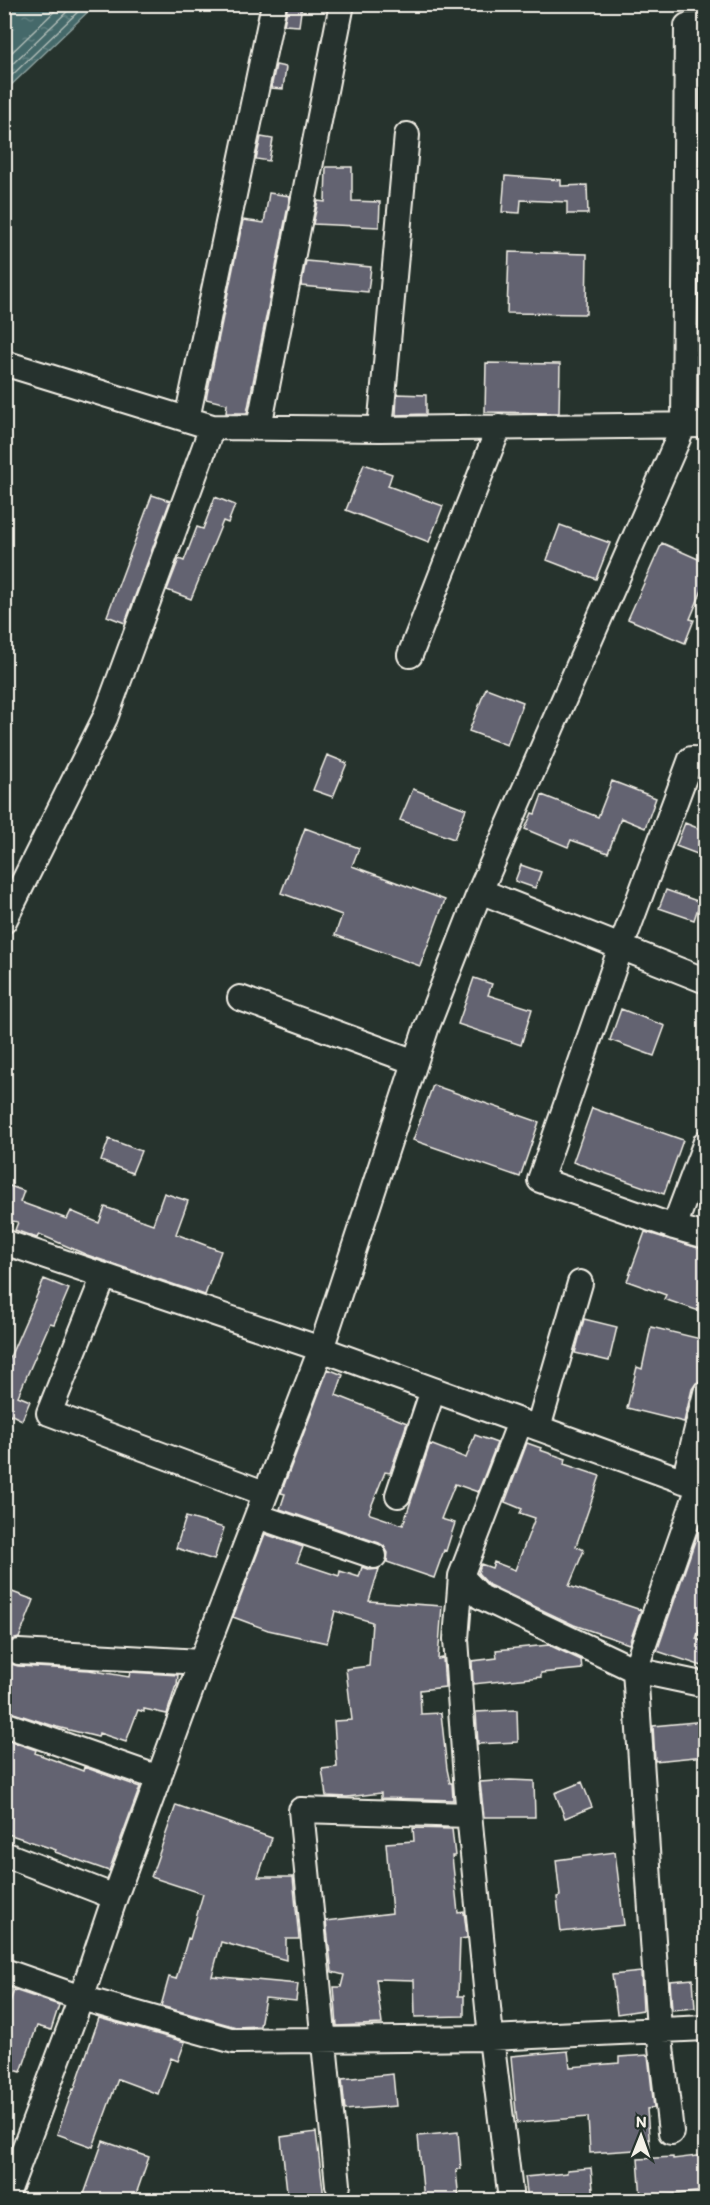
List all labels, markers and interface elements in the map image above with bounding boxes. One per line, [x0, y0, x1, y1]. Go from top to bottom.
north arrow [611, 2106, 671, 2166]
text: N [636, 2112, 647, 2131]

